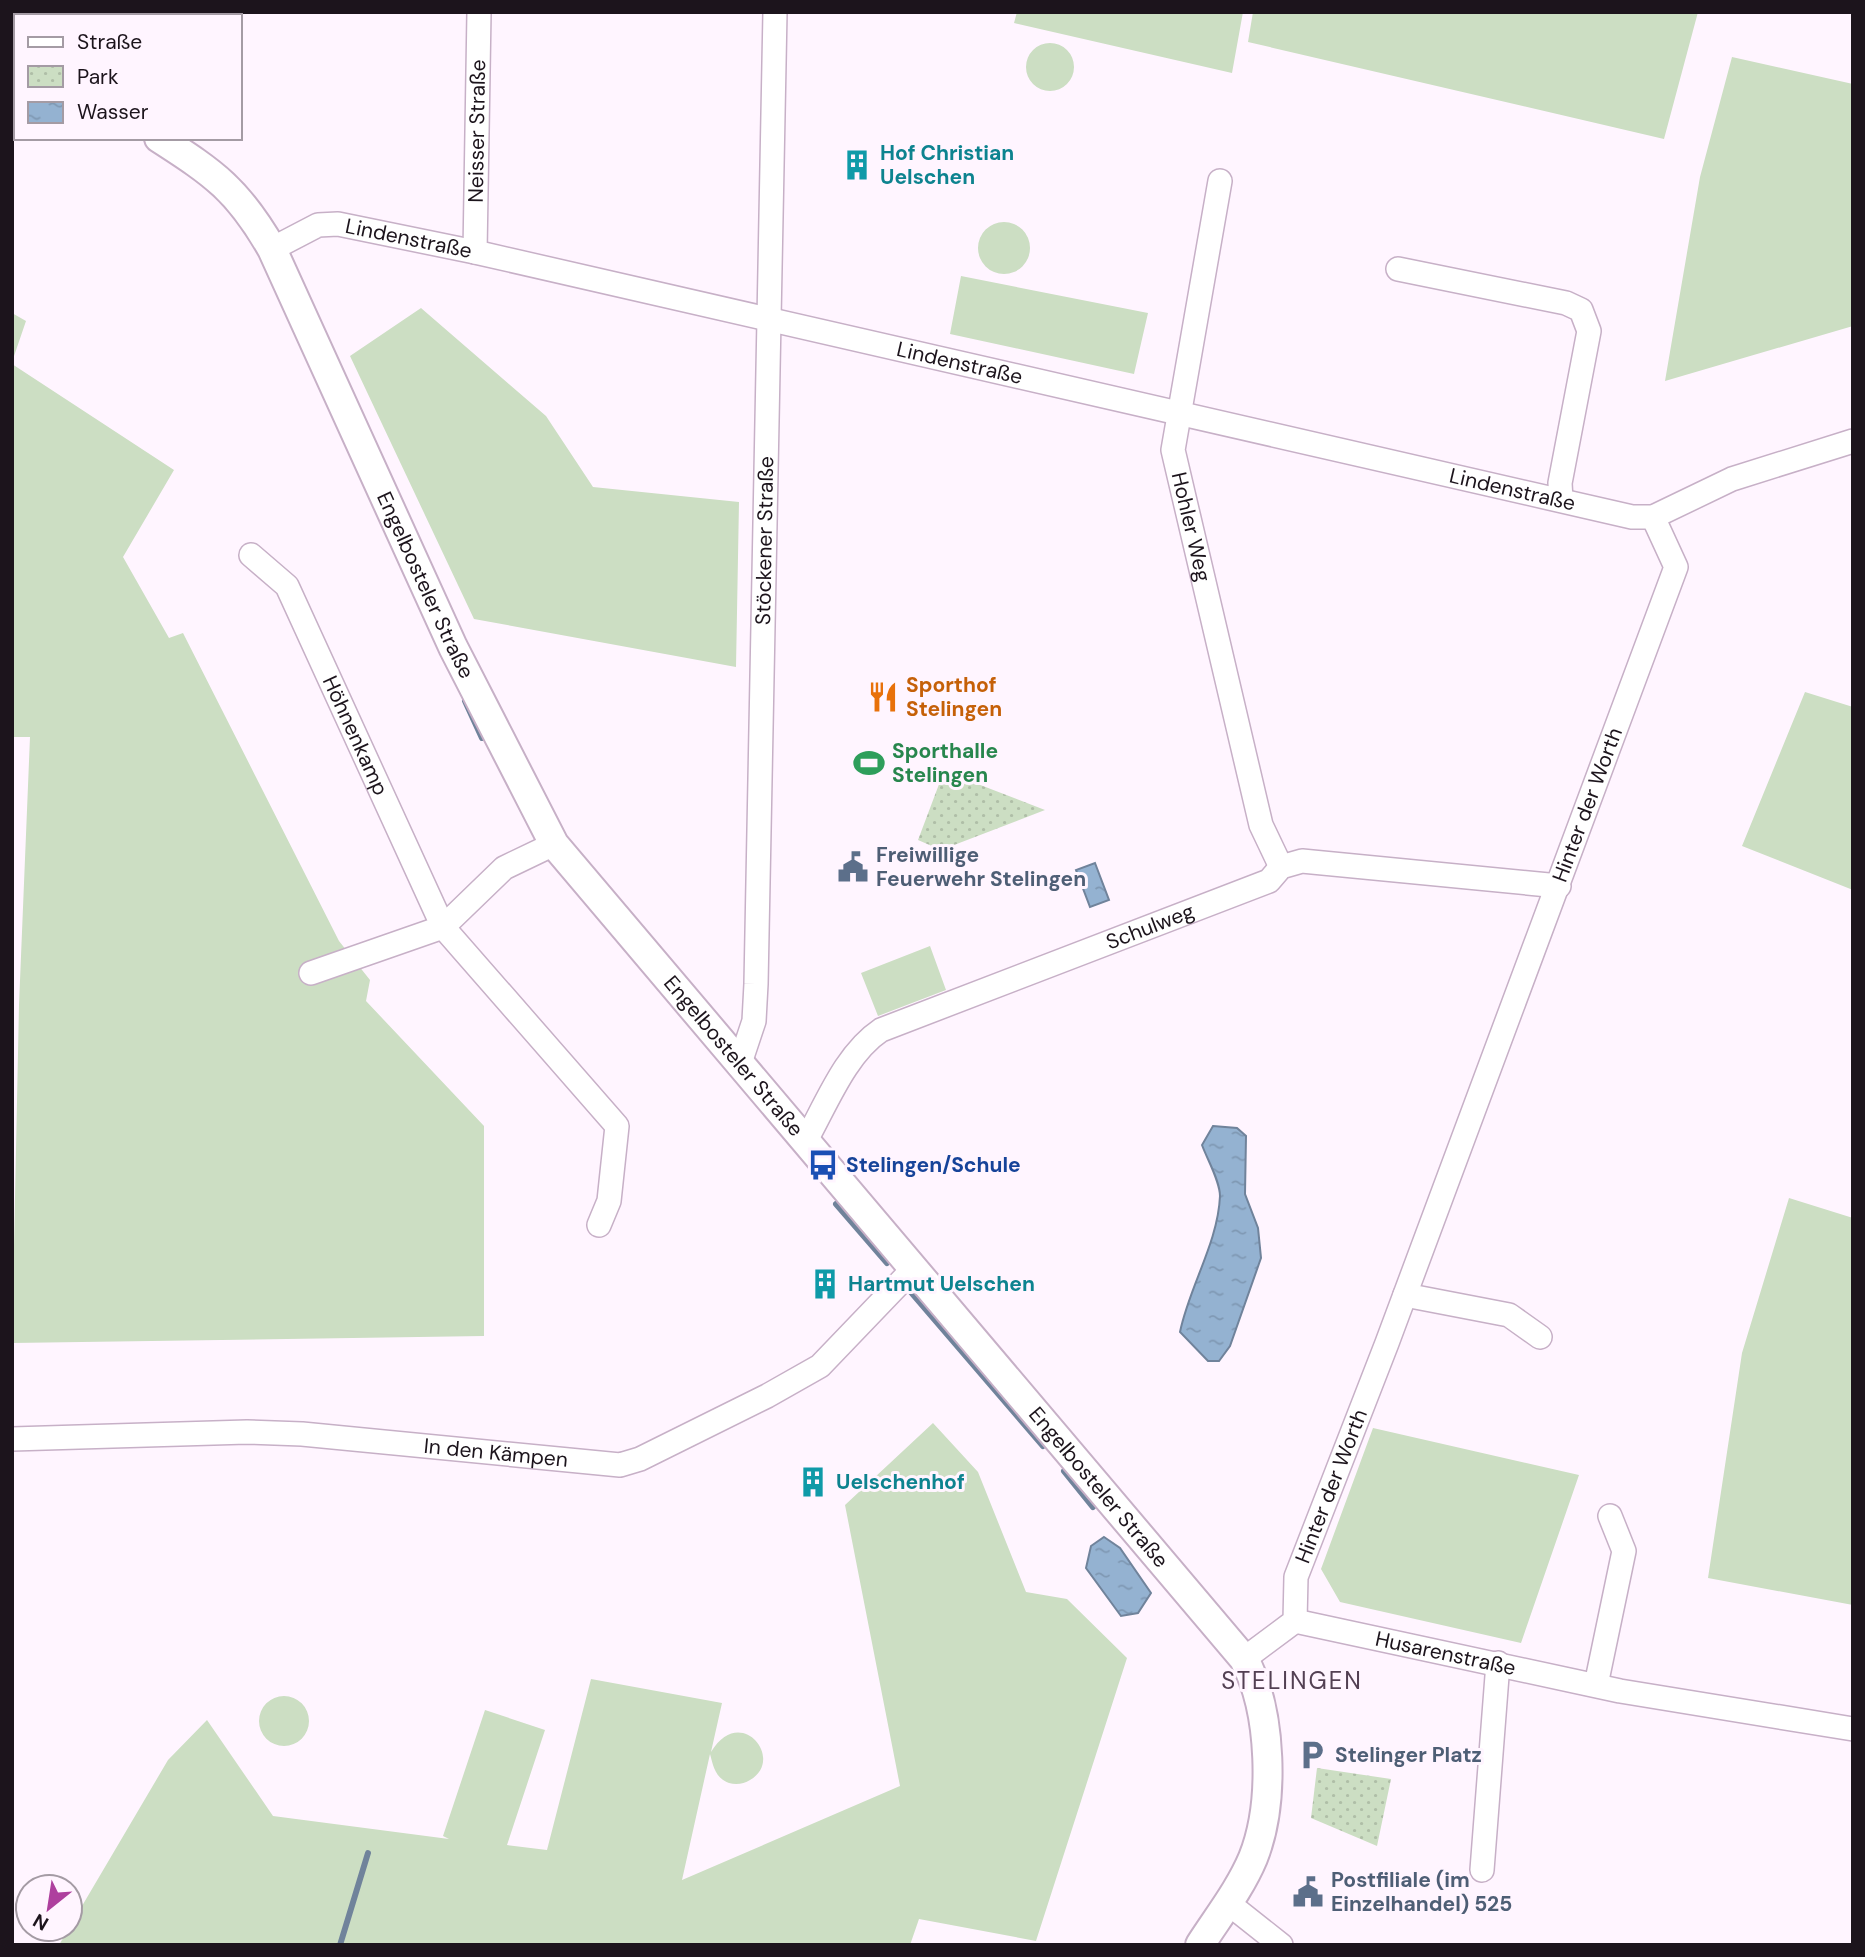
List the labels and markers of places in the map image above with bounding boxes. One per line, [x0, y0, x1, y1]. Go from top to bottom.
place label: Hof Christian Uelschen [880, 139, 1014, 191]
building icon: Hof Christian Uelschen [840, 148, 874, 182]
place label: Sporthof Stelingen [906, 671, 1002, 723]
restaurant icon: Sporthof Stelingen [866, 680, 900, 714]
place label: Sporthalle Stelingen [892, 737, 998, 789]
sports icon: Sporthalle Stelingen [852, 746, 886, 780]
place label: Freiwillige Feuerwehr Stelingen [876, 841, 1086, 893]
public building icon: Freiwillige Feuerwehr Stelingen [836, 850, 870, 884]
bus stop icon: Stelingen/Schule [806, 1148, 840, 1182]
place label: Stelingen/Schule [846, 1151, 1021, 1179]
building icon: Hartmut Uelschen [808, 1267, 842, 1301]
place label: Hartmut Uelschen [848, 1270, 1035, 1298]
building icon: Uelschenhof [796, 1465, 830, 1499]
place label: Uelschenhof [836, 1468, 965, 1496]
parking icon: Stelinger Platz [1295, 1738, 1329, 1772]
place label: Stelinger Platz [1335, 1741, 1482, 1769]
place label: Postfiliale (im Einzelhandel) 525 [1331, 1866, 1512, 1918]
public building icon: Postfiliale (im Einzelhandel) 525 [1291, 1875, 1325, 1909]

